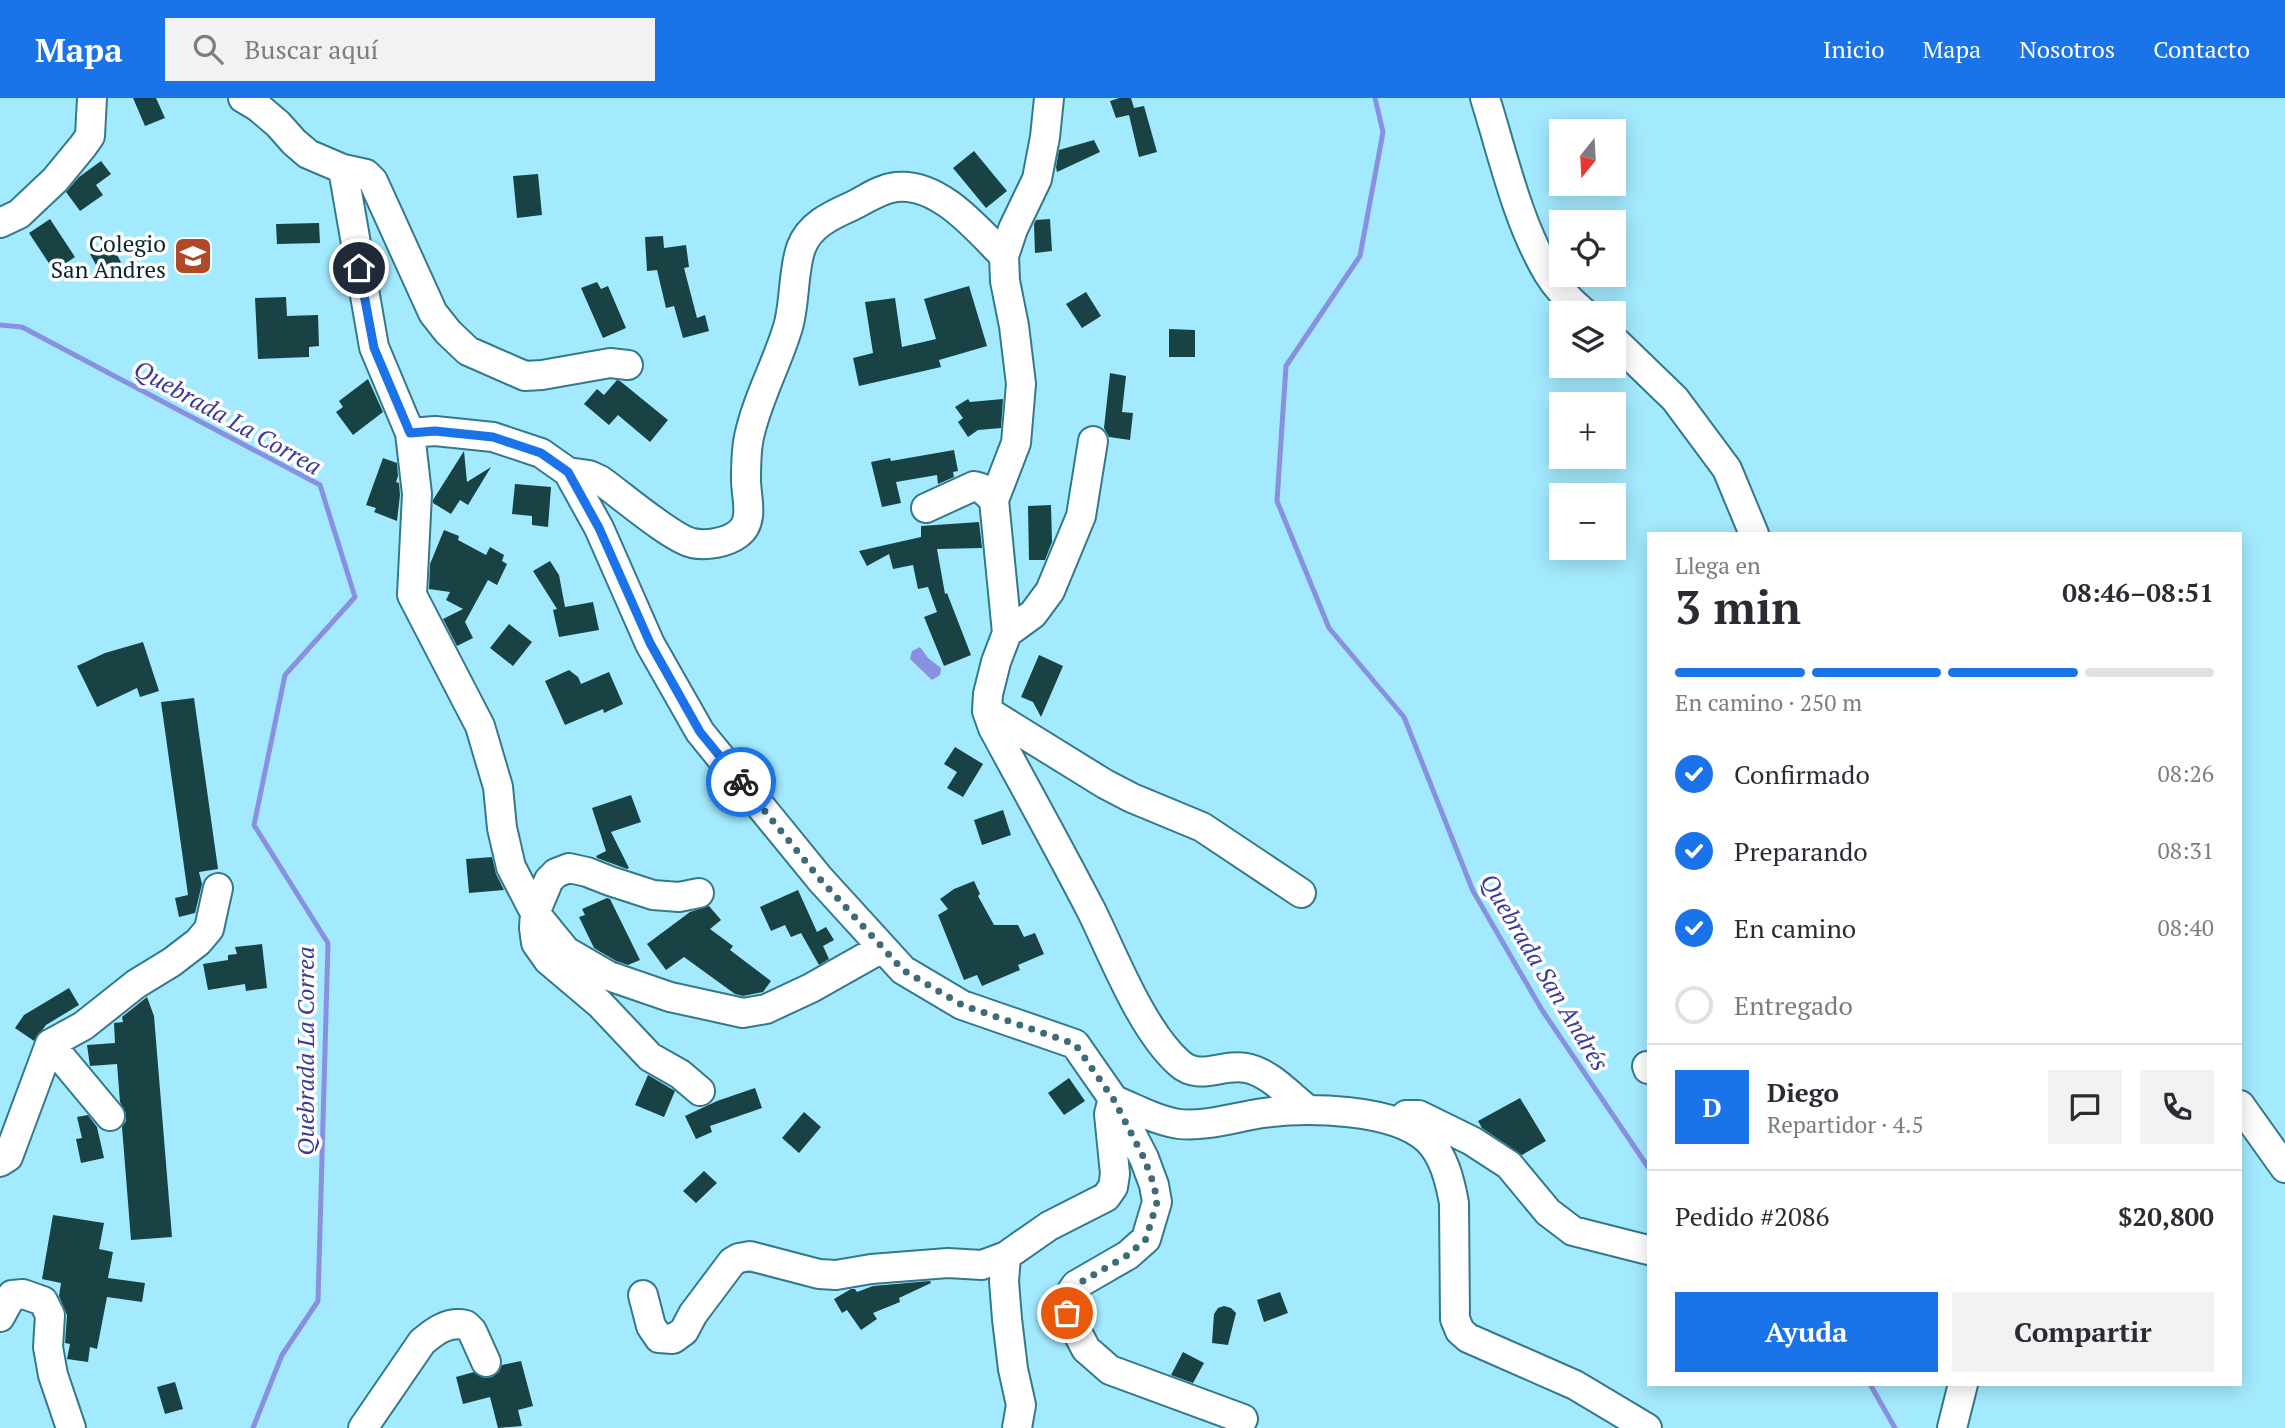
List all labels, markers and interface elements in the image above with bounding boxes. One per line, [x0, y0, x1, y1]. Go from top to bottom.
search box [165, 18, 655, 81]
text: Mapa [35, 28, 123, 71]
icon: search [189, 30, 227, 68]
text: Buscar aquí [245, 32, 378, 66]
text: Inicio [1823, 33, 1885, 65]
text: Mapa [1923, 33, 1981, 65]
text: Nosotros [2019, 33, 2115, 65]
text: Contacto [2153, 33, 2250, 65]
north arrow [1549, 119, 1626, 196]
map controls [1549, 119, 1626, 560]
button: locate [1549, 210, 1626, 287]
place label: Colegio San Andres [51, 228, 166, 285]
school or university icon: Colegio San Andres [172, 235, 214, 277]
pin [329, 238, 389, 298]
icon: home [340, 249, 378, 287]
button: layers [1549, 301, 1626, 378]
water label: Quebrada La Correa [129, 352, 327, 482]
button: + [1549, 392, 1626, 469]
button: − [1549, 483, 1626, 560]
text: Llega en [1675, 550, 1761, 581]
text: 08:46–08:51 [2062, 575, 2214, 609]
text: 3 min [1675, 576, 1801, 637]
text: En camino · 250 m [1675, 687, 1862, 718]
courier [706, 747, 776, 817]
icon: check [1675, 755, 1713, 793]
text: Confirmado [1734, 757, 1870, 791]
text: 08:26 [2157, 758, 2214, 789]
icon: bike [722, 763, 760, 801]
icon: check [1675, 832, 1713, 870]
text: Preparando [1734, 834, 1868, 868]
text: 08:31 [2157, 835, 2214, 866]
water label: Quebrada San Andrés [1473, 867, 1617, 1077]
icon: check [1675, 909, 1713, 947]
text: En camino [1734, 911, 1856, 945]
text: 08:40 [2157, 912, 2214, 943]
water label: Quebrada La Correa [289, 946, 321, 1156]
text: Entregado [1734, 988, 1853, 1022]
button: chat [2048, 1070, 2122, 1144]
button: phone [2140, 1070, 2214, 1144]
text: Diego [1767, 1075, 1839, 1109]
text: D [1702, 1090, 1722, 1124]
text: Repartidor · 4.5 [1767, 1109, 1924, 1140]
text: Pedido #2086 [1675, 1199, 1829, 1233]
text: $20,800 [2118, 1199, 2214, 1233]
pin [1037, 1283, 1097, 1343]
button: Ayuda [1675, 1292, 1938, 1372]
button: Compartir [1952, 1292, 2214, 1372]
icon: bag [1048, 1294, 1086, 1332]

